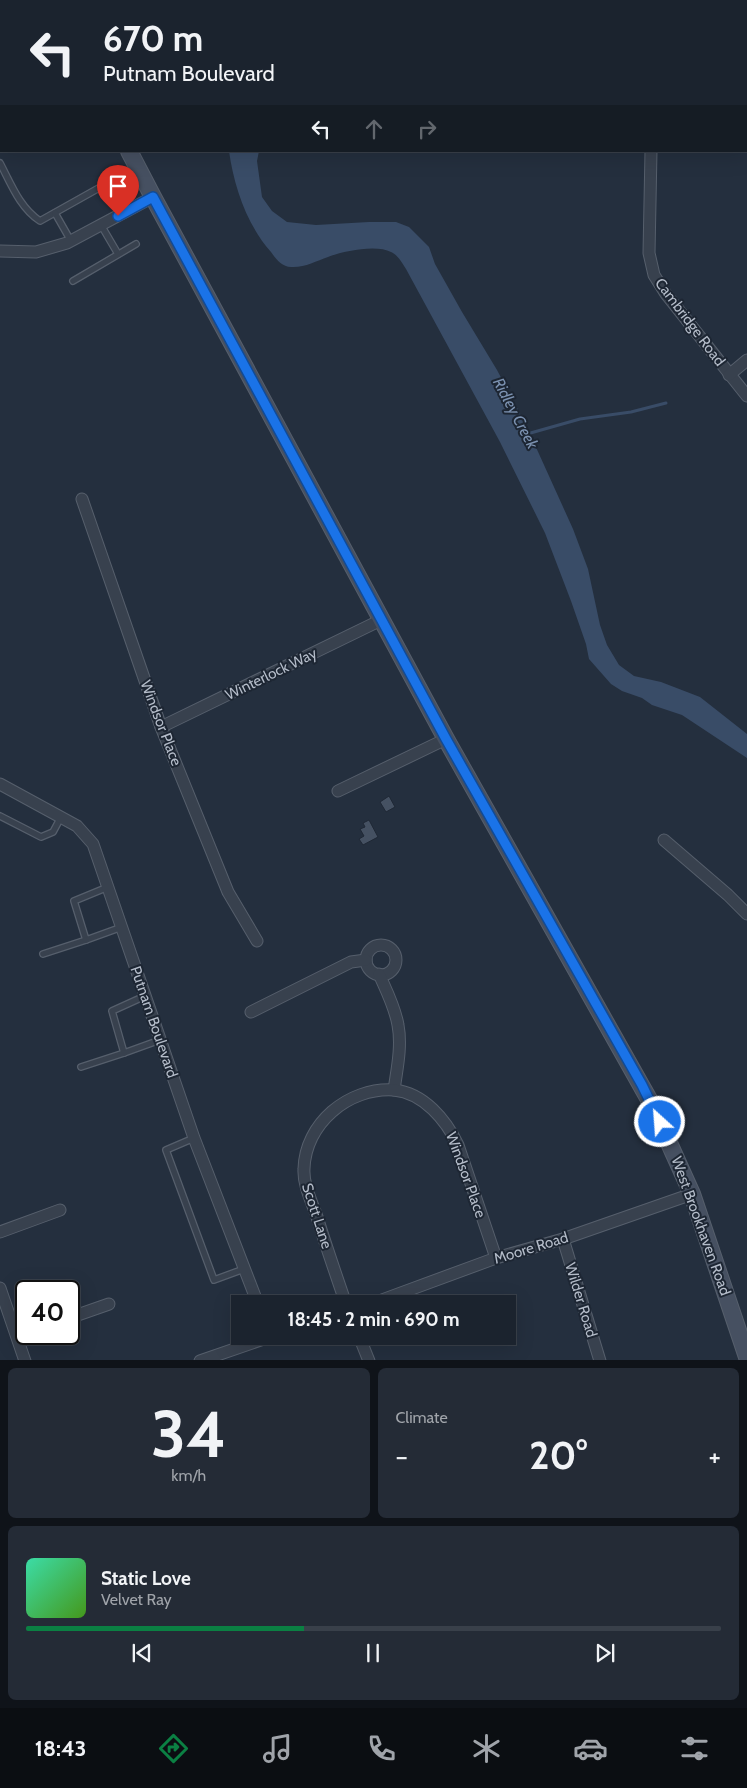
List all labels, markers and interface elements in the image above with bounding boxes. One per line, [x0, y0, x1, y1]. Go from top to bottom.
text: 670 m [103, 17, 203, 60]
icon: left [20, 20, 85, 85]
text: Putnam Boulevard [103, 60, 275, 87]
icon: left [307, 115, 335, 143]
icon: ahead [360, 115, 388, 143]
icon: right [413, 115, 441, 143]
pin [97, 165, 139, 216]
icon: arrive [104, 172, 132, 200]
street label: Cambridge Road [651, 275, 729, 369]
water label: Ridley Creek [489, 375, 543, 453]
street label: Winterlock Way [222, 644, 320, 704]
street label: Windsor Place [136, 678, 186, 769]
street label: Putnam Boulevard [126, 964, 182, 1080]
position arrow [633, 1095, 685, 1147]
street label: Windsor Place [442, 1130, 490, 1221]
street label: West Brookhaven Road [667, 1154, 735, 1298]
street label: Scott Lane [298, 1181, 336, 1251]
street label: Moore Road [492, 1228, 570, 1268]
street label: Wilder Road [561, 1260, 601, 1340]
speed limit sign: 40 [15, 1280, 80, 1345]
text: 18:45 · 2 min · 690 m [287, 1308, 460, 1331]
text: 34 [151, 1394, 226, 1473]
text: Climate [396, 1408, 448, 1427]
text: 20° [529, 1432, 587, 1479]
text: − [396, 1439, 408, 1473]
text: + [709, 1439, 721, 1473]
text: km/h [171, 1466, 206, 1485]
text: Static Love [101, 1567, 191, 1590]
text: Velvet Ray [101, 1590, 172, 1609]
icon: previous [128, 1639, 156, 1667]
icon: pause [359, 1639, 387, 1667]
icon: next [591, 1639, 619, 1667]
icon: directions [156, 1731, 191, 1766]
icon: music [260, 1731, 295, 1766]
icon: phone [364, 1731, 399, 1766]
icon: climate [469, 1731, 504, 1766]
icon: car [573, 1731, 608, 1766]
icon: filters [677, 1731, 712, 1766]
text: 18:43 [35, 1735, 86, 1762]

